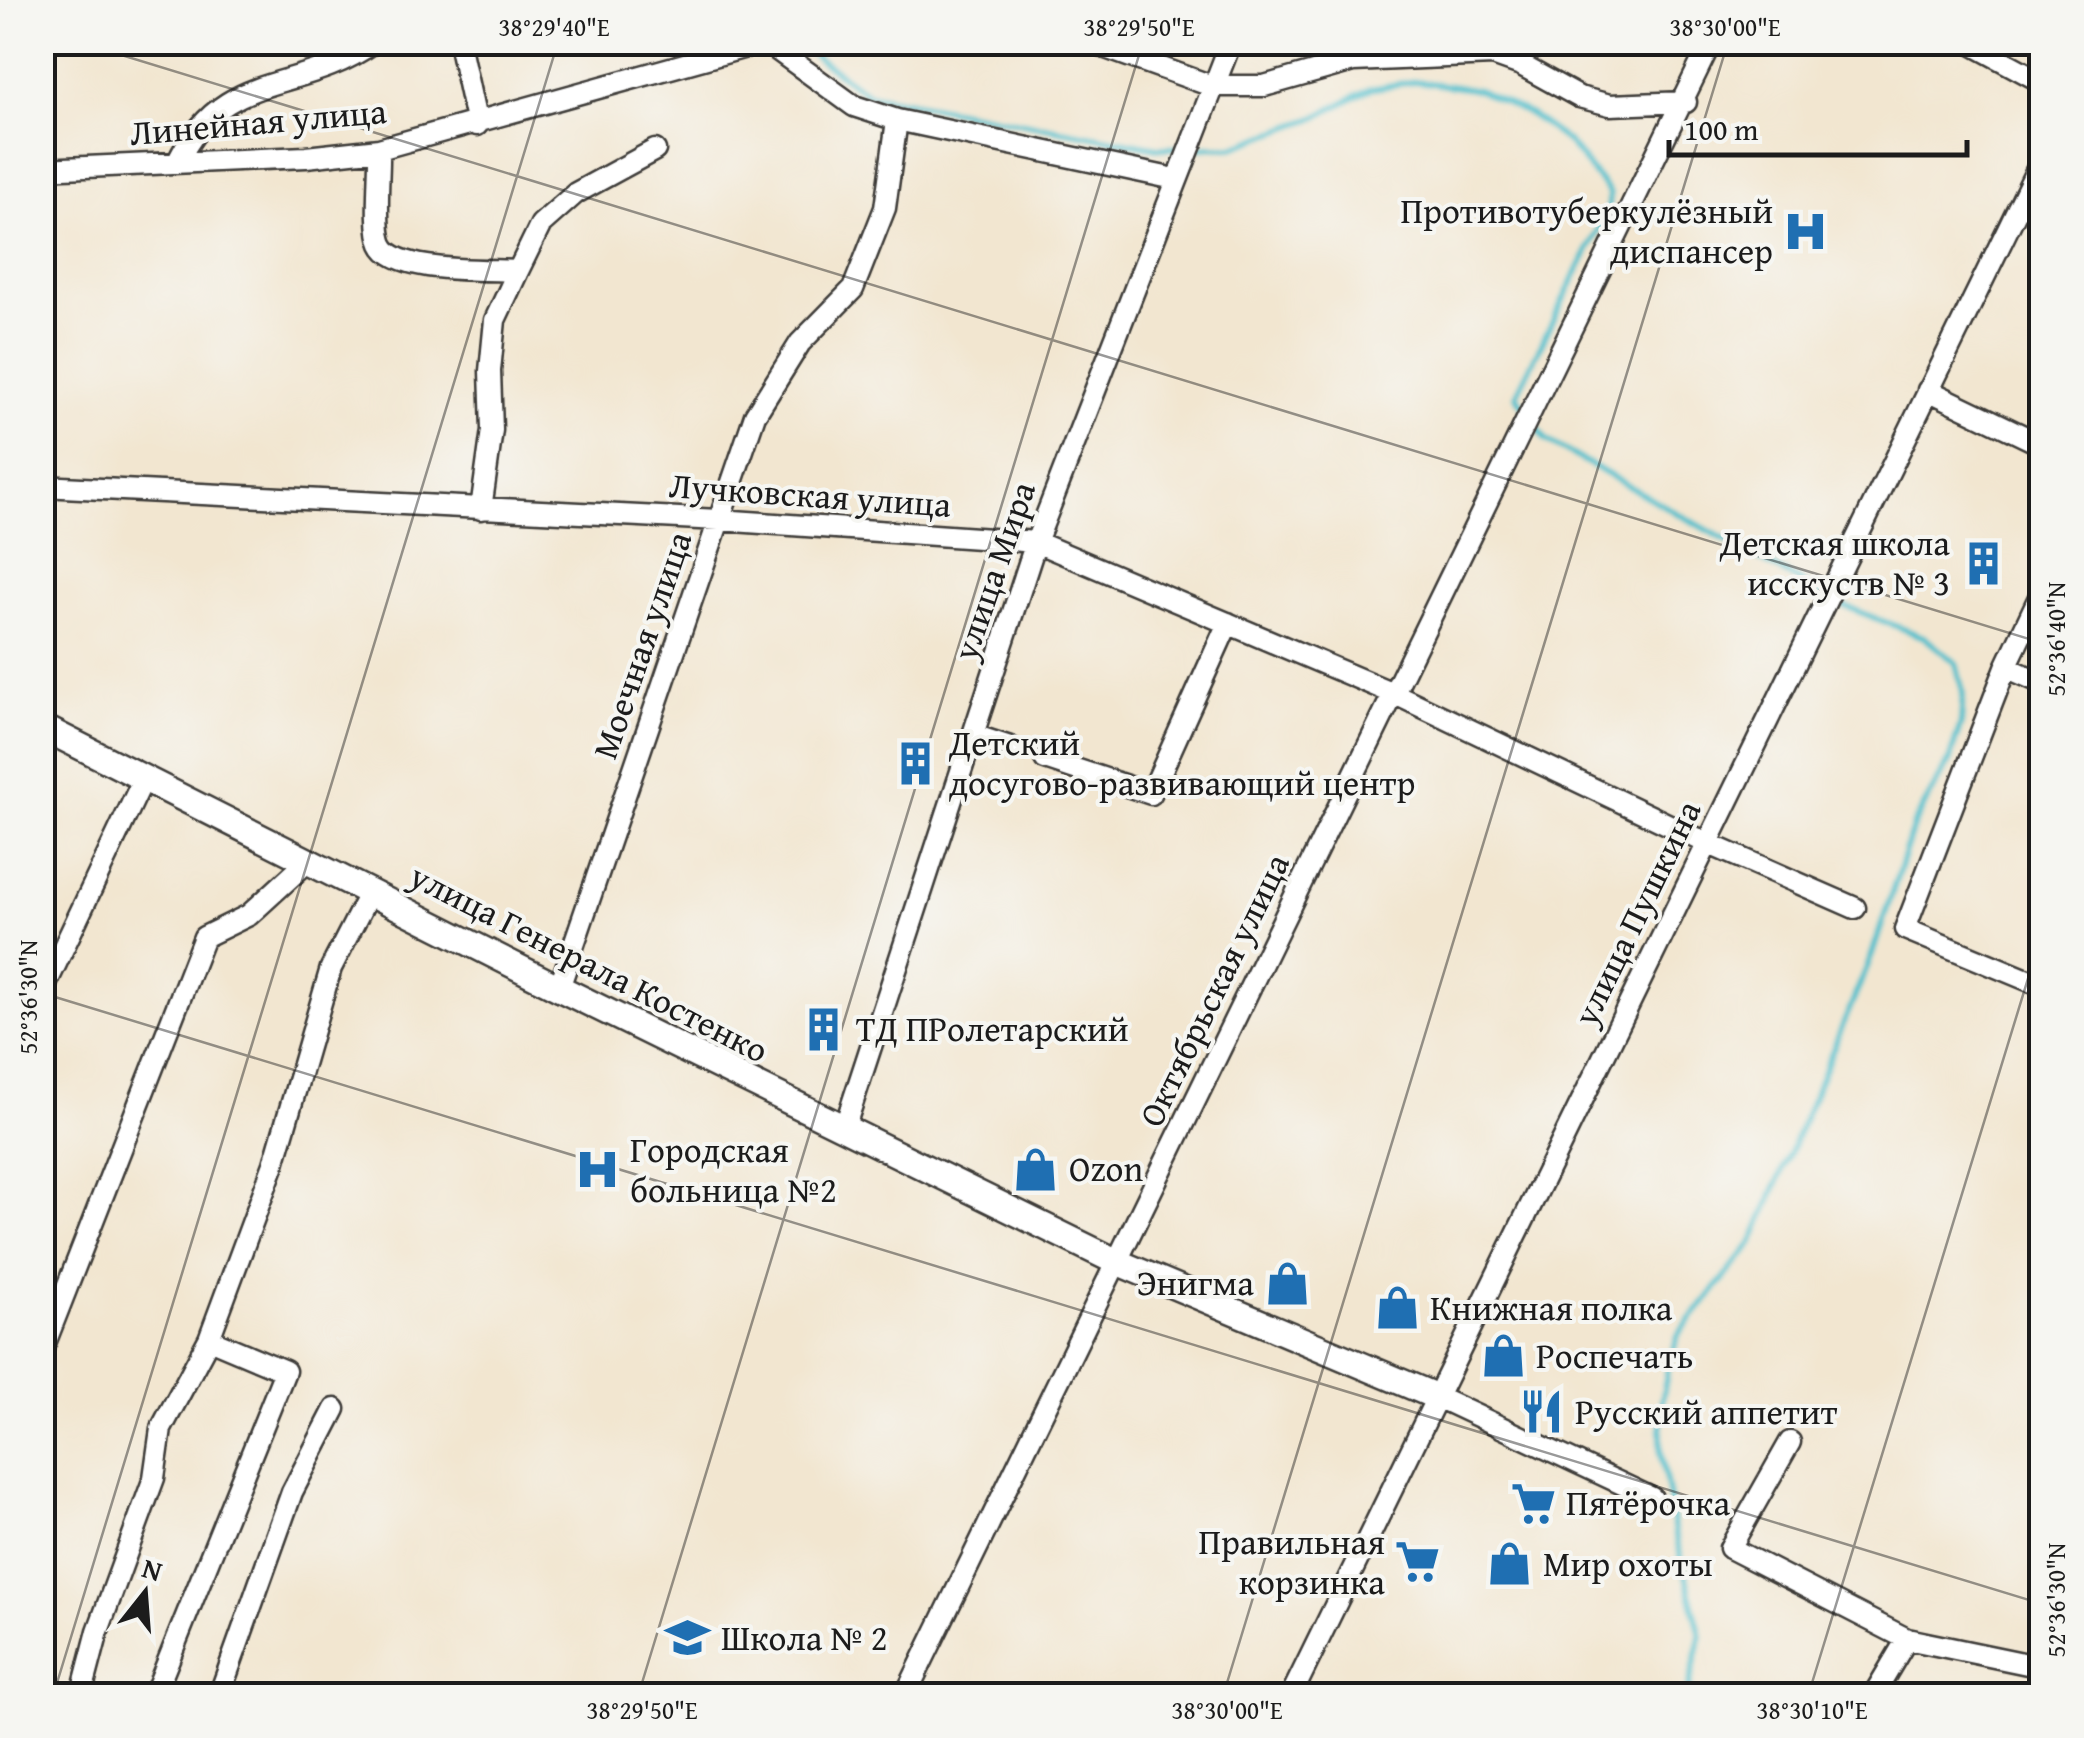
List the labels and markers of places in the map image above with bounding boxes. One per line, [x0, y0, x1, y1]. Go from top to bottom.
place label: Противотуберкулёзный диспансер [1400, 185, 1773, 276]
hospital icon: Противотуберкулёзный диспансер [1782, 207, 1830, 255]
place label: Детская школа исскуств № 3 [1719, 517, 1950, 608]
building icon: Детская школа исскуств № 3 [1959, 539, 2007, 587]
place label: Детский досугово-развивающий центр [948, 717, 1415, 808]
building icon: Детский досугово-развивающий центр [892, 739, 940, 787]
place label: ТД ПРолетарский [856, 1003, 1129, 1054]
building icon: ТД ПРолетарский [799, 1005, 847, 1053]
place label: Городская больница №2 [630, 1124, 837, 1215]
place label: Ozon [1069, 1143, 1143, 1194]
shop icon: Ozon [1012, 1145, 1060, 1193]
hospital icon: Городская больница №2 [573, 1146, 621, 1194]
place label: Энигма [1136, 1257, 1254, 1308]
shop icon: Энигма [1263, 1259, 1311, 1307]
place label: Книжная полка [1430, 1282, 1673, 1333]
shop icon: Книжная полка [1373, 1284, 1421, 1332]
place label: Роспечать [1536, 1330, 1693, 1381]
shop icon: Роспечать [1479, 1332, 1527, 1380]
place label: Русский аппетит [1575, 1386, 1838, 1437]
restaurant icon: Русский аппетит [1518, 1388, 1566, 1436]
place label: Пятёрочка [1566, 1477, 1730, 1528]
supermarket icon: Пятёрочка [1509, 1479, 1557, 1527]
place label: Правильная корзинка [1199, 1516, 1385, 1607]
supermarket icon: Правильная корзинка [1394, 1538, 1442, 1586]
place label: Мир охоты [1543, 1538, 1713, 1589]
shop icon: Мир охоты [1486, 1540, 1534, 1588]
place label: Школа № 2 [721, 1612, 888, 1663]
school or university icon: Школа № 2 [664, 1614, 712, 1662]

